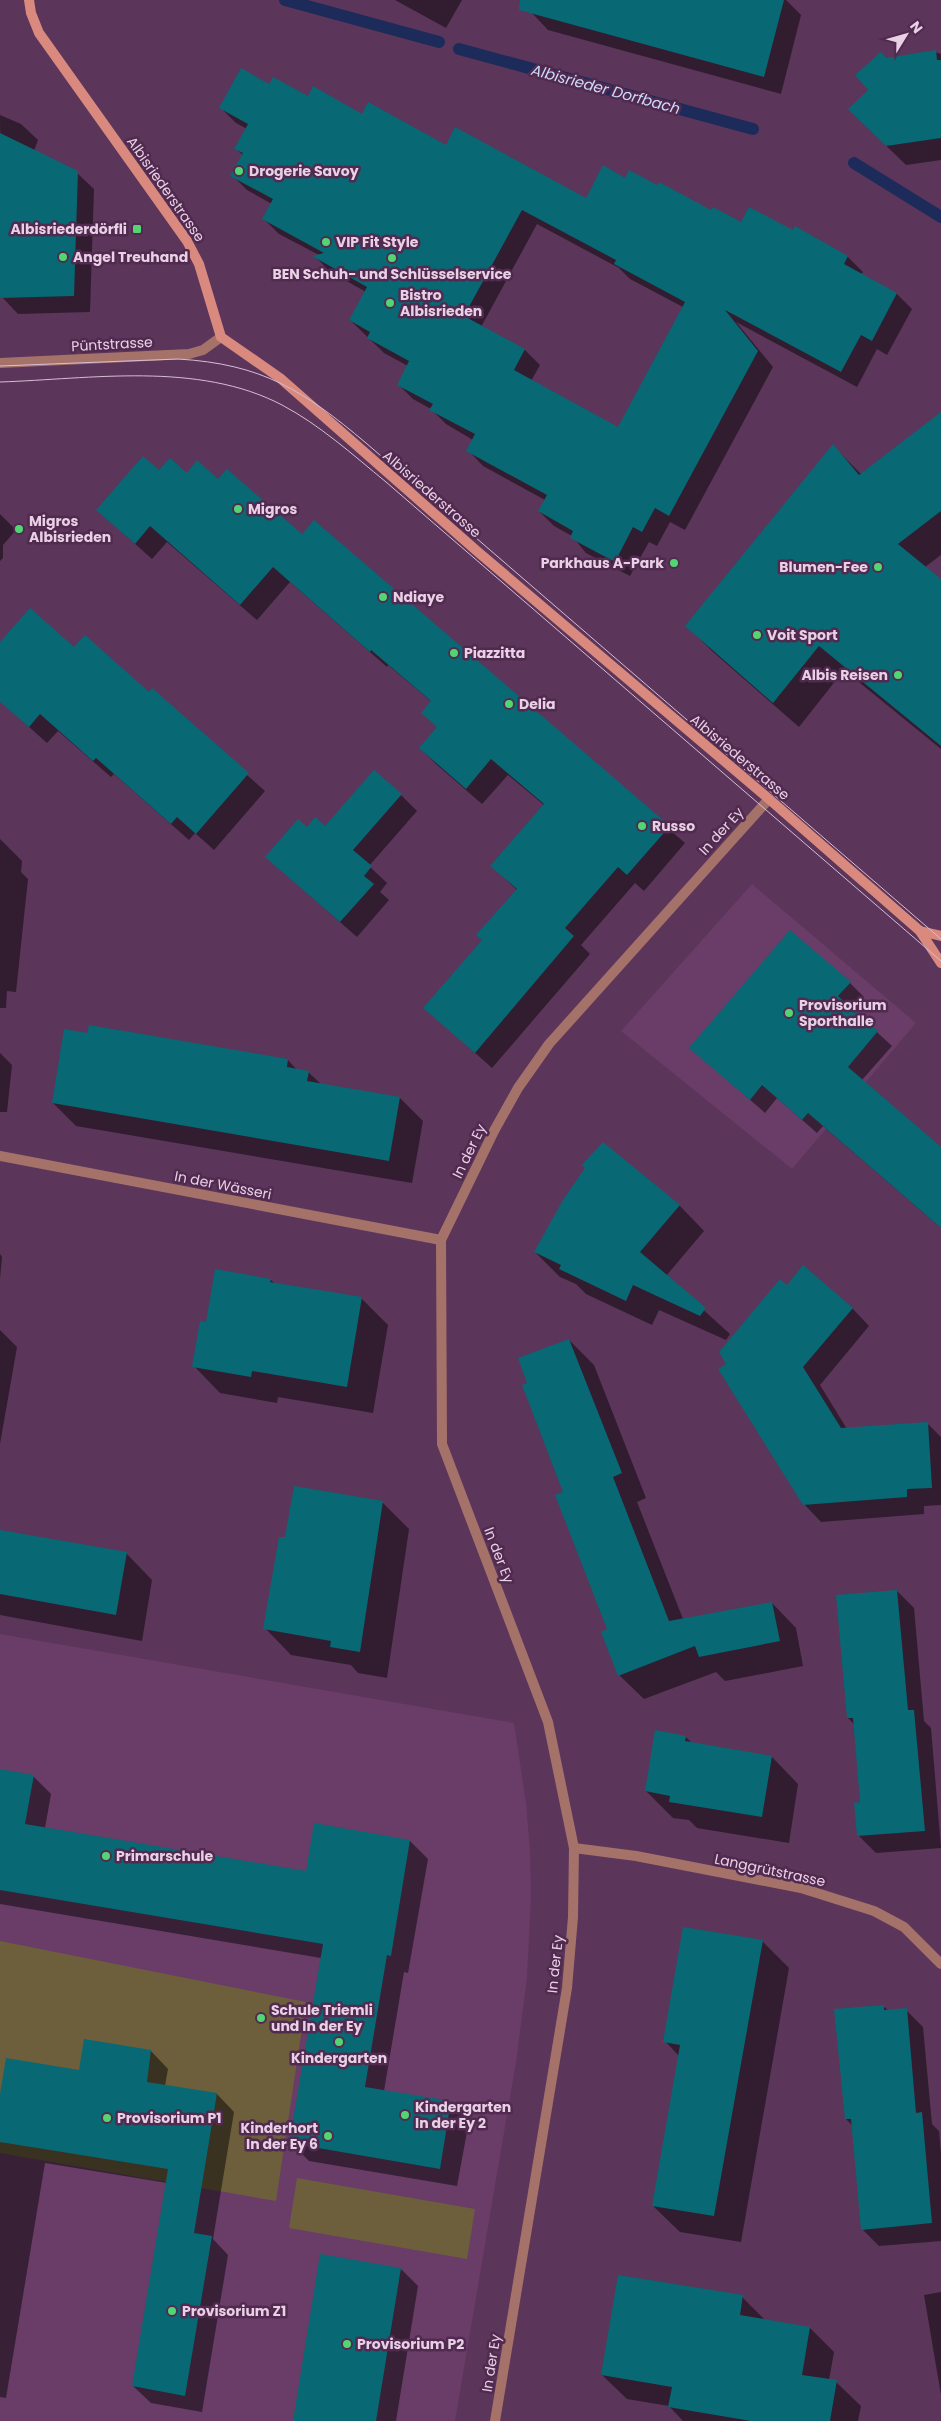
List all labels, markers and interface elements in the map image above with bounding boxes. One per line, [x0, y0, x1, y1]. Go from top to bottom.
north arrow [881, 10, 931, 60]
text: N [905, 17, 928, 37]
water label: Albisrieder Dorfbach [528, 59, 683, 119]
street label: Albisriederstrasse [122, 132, 210, 246]
place label: Drogerie Savoy [249, 161, 359, 181]
marker: Drogerie Savoy [233, 165, 245, 177]
place label: Albisriederdörfli [11, 219, 127, 239]
marker: Albisriederdörfli [131, 223, 143, 235]
place label: VIP Fit Style [336, 232, 419, 252]
marker: VIP Fit Style [320, 236, 332, 248]
place label: Angel Treuhand [73, 247, 188, 267]
marker: Angel Treuhand [57, 251, 69, 263]
marker: BEN Schuh- und Schlüsselservice [386, 252, 398, 264]
place label: BEN Schuh- und Schlüsselservice [273, 264, 512, 284]
place label: Bistro Albisrieden [400, 285, 482, 321]
marker: Bistro Albisrieden [384, 297, 396, 309]
street label: Püntstrasse [71, 332, 154, 356]
street label: Albisriederstrasse [379, 446, 486, 542]
place label: Migros [248, 499, 297, 519]
marker: Migros [232, 503, 244, 515]
place label: Migros Albisrieden [29, 511, 111, 547]
marker: Migros Albisrieden [13, 523, 25, 535]
place label: Parkhaus A-Park [541, 553, 664, 573]
marker: Parkhaus A-Park [668, 557, 680, 569]
place label: Blumen-Fee [779, 557, 868, 577]
marker: Blumen-Fee [872, 561, 884, 573]
place label: Ndiaye [393, 587, 445, 607]
marker: Ndiaye [377, 591, 389, 603]
place label: Voit Sport [767, 625, 838, 645]
marker: Voit Sport [751, 629, 763, 641]
place label: Piazzitta [464, 643, 525, 663]
marker: Piazzitta [448, 647, 460, 659]
place label: Albis Reisen [801, 665, 888, 685]
marker: Albis Reisen [892, 669, 904, 681]
place label: Delia [519, 694, 556, 714]
marker: Delia [503, 698, 515, 710]
street label: Albisriederstrasse [686, 709, 794, 805]
street label: In der Ey [694, 803, 748, 859]
place label: Russo [652, 816, 695, 836]
marker: Russo [636, 820, 648, 832]
place label: Provisorium Sporthalle [799, 995, 887, 1031]
marker: Provisorium Sporthalle [783, 1007, 795, 1019]
street label: In der Ey [447, 1120, 491, 1182]
street label: In der Wässeri [173, 1166, 273, 1204]
street label: In der Ey [479, 1524, 519, 1586]
place label: Primarschule [116, 1846, 213, 1866]
street label: Langgrütstrasse [713, 1848, 828, 1892]
marker: Primarschule [100, 1850, 112, 1862]
street label: In der Ey [542, 1934, 568, 1994]
place label: Schule Triemli und In der Ey [271, 2000, 373, 2036]
marker: Schule Triemli und In der Ey [255, 2012, 267, 2024]
marker: Kindergarten [333, 2036, 345, 2048]
place label: Kindergarten [291, 2048, 387, 2068]
place label: Kindergarten In der Ey 2 [415, 2097, 511, 2133]
place label: Provisorium P1 [117, 2108, 222, 2128]
marker: Kindergarten In der Ey 2 [399, 2109, 411, 2121]
marker: Provisorium P1 [101, 2112, 113, 2124]
place label: Kinderhort In der Ey 6 [241, 2118, 318, 2154]
marker: Kinderhort In der Ey 6 [322, 2130, 334, 2142]
place label: Provisorium Z1 [182, 2301, 286, 2321]
marker: Provisorium Z1 [166, 2305, 178, 2317]
street label: In der Ey [477, 2333, 505, 2393]
place label: Provisorium P2 [357, 2334, 464, 2354]
marker: Provisorium P2 [341, 2338, 353, 2350]

